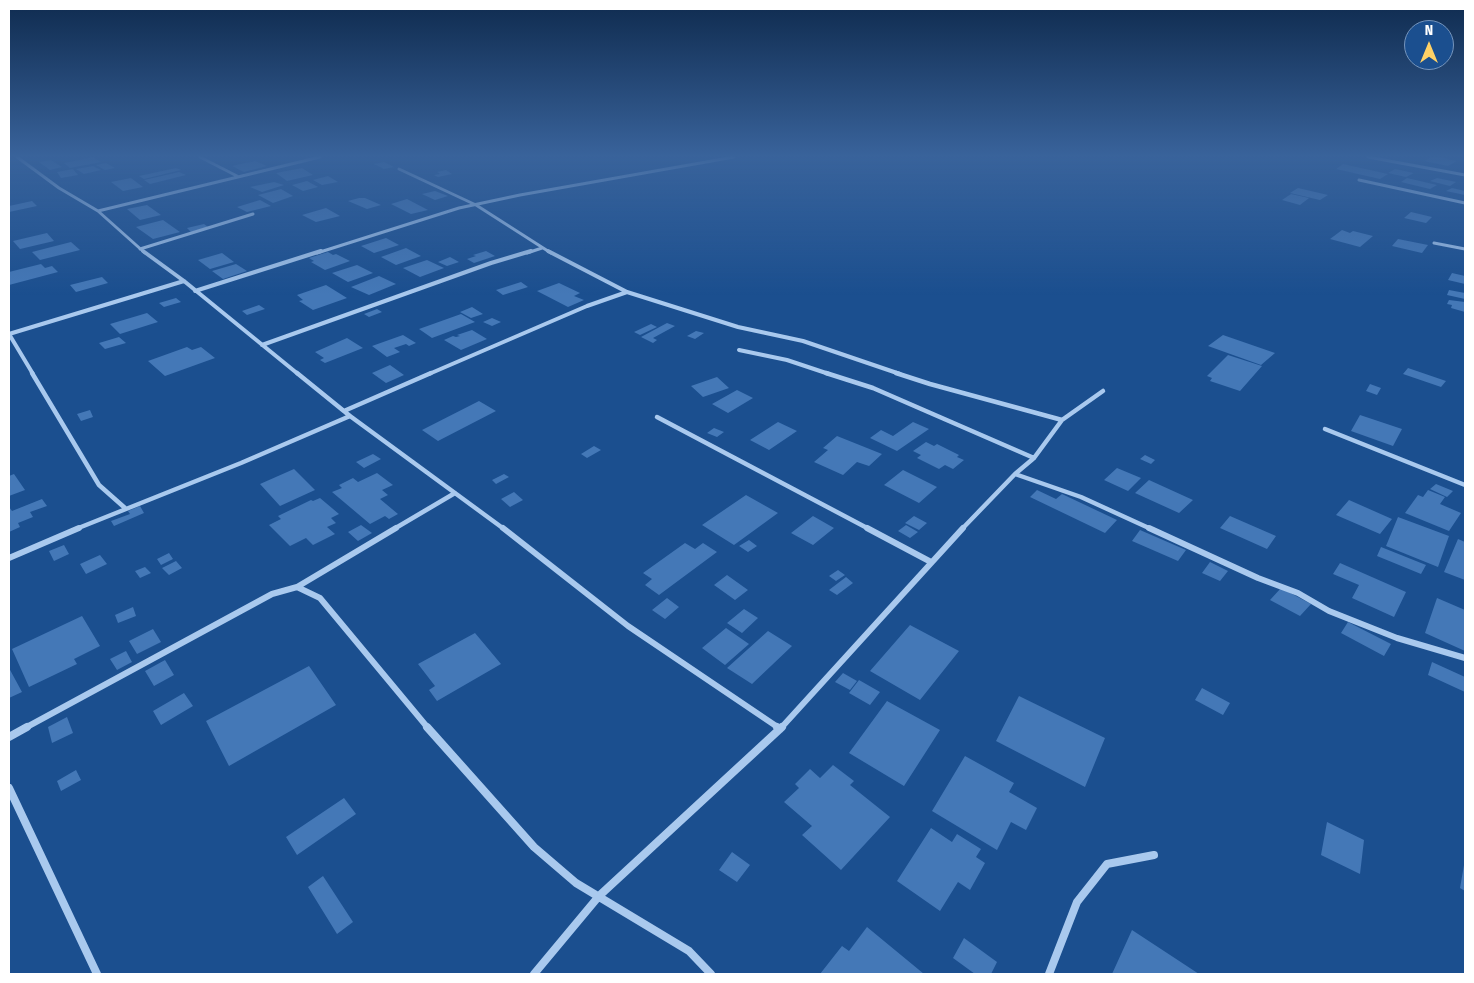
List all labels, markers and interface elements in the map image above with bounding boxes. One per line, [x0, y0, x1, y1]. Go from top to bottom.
north arrow [1404, 20, 1454, 70]
text: N [1425, 22, 1433, 39]

